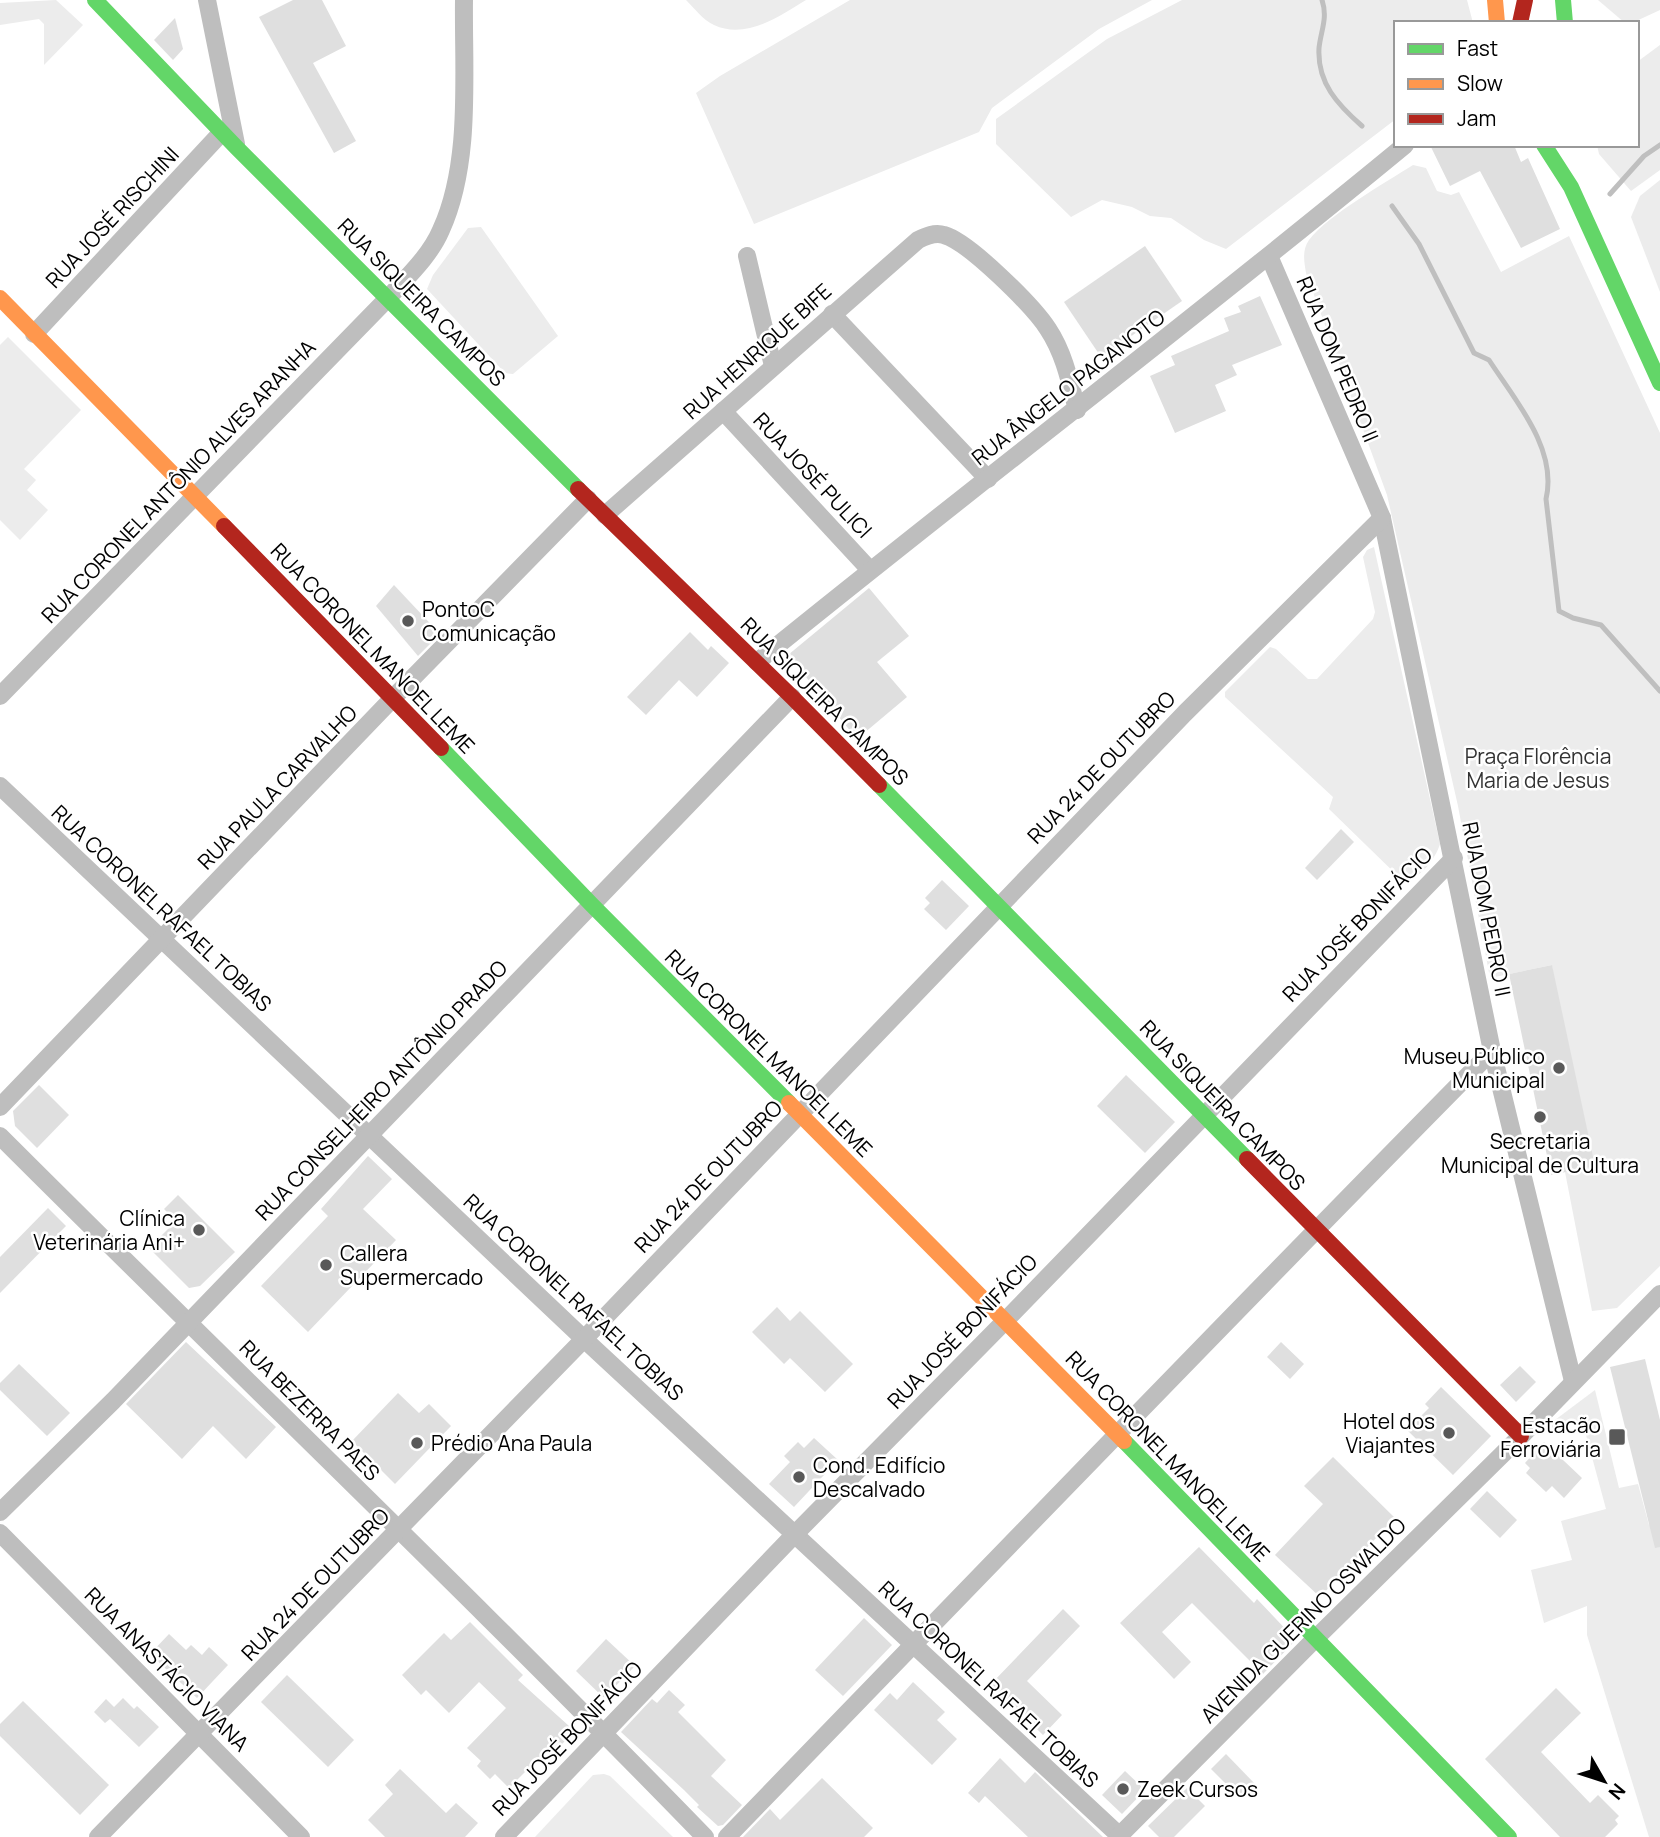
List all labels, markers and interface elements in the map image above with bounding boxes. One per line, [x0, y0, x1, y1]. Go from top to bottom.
legend [1394, 21, 1639, 147]
text: Fast [1457, 34, 1498, 62]
text: Slow [1457, 69, 1503, 97]
text: Jam [1457, 104, 1496, 132]
street label: RUA JOSÉ RISCHINI [39, 140, 185, 294]
street label: RUA SIQUEIRA CAMPOS [332, 212, 512, 392]
street label: RUA DOM PEDRO II [1290, 272, 1386, 446]
street label: RUA HENRIQUE BIFE [677, 277, 837, 425]
street label: RUA ÂNGELO PAGANOTO [966, 303, 1170, 471]
street label: RUA CORONEL ANTÔNIO ALVES ARANHA [35, 333, 321, 629]
street label: RUA JOSÉ PULICI [748, 406, 878, 544]
street label: RUA CORONEL MANOEL LEME [265, 537, 481, 759]
place label: PontoC Comunicação [422, 595, 556, 647]
street label: RUA SIQUEIRA CAMPOS [735, 611, 915, 791]
marker: PontoC Comunicação [400, 613, 416, 629]
street label: RUA 24 DE OUTUBRO [1021, 685, 1181, 849]
street label: RUA PAULA CARVALHO [191, 699, 363, 875]
park label: Praça Florência Maria de Jesus [1465, 742, 1611, 794]
street label: RUA CORONEL RAFAEL TOBIAS [46, 798, 278, 1018]
street label: RUA DOM PEDRO II [1456, 819, 1518, 999]
street label: RUA JOSÉ BONIFÁCIO [1276, 841, 1438, 1007]
street label: RUA CORONEL MANOEL LEME [659, 943, 879, 1163]
street label: RUA CONSELHEIRO ANTÔNIO PRADO [249, 954, 513, 1226]
street label: RUA SIQUEIRA CAMPOS [1134, 1014, 1312, 1196]
place label: Museu Público Municipal [1404, 1042, 1545, 1094]
marker: Museu Público Municipal [1551, 1060, 1567, 1076]
street label: RUA 24 DE OUTUBRO [628, 1094, 788, 1258]
marker: Secretaria Municipal de Cultura [1532, 1109, 1548, 1125]
place label: Secretaria Municipal de Cultura [1441, 1127, 1639, 1179]
street label: RUA CORONEL RAFAEL TOBIAS [458, 1187, 690, 1407]
place label: Clínica Veterinária Ani+ [33, 1204, 185, 1256]
marker: Clínica Veterinária Ani+ [191, 1222, 207, 1238]
place label: Callera Supermercado [340, 1239, 483, 1291]
street label: RUA JOSÉ BONIFÁCIO [881, 1248, 1043, 1414]
marker: Callera Supermercado [318, 1257, 334, 1273]
street label: RUA BEZERRA PAES [234, 1334, 386, 1486]
street label: RUA CORONEL MANOEL LEME [1060, 1345, 1276, 1567]
place label: Hotel dos Viajantes [1343, 1407, 1435, 1459]
place label: Estacão Ferroviária [1500, 1411, 1601, 1463]
marker: Hotel dos Viajantes [1441, 1425, 1457, 1441]
marker: Estacão Ferroviária [1607, 1427, 1627, 1447]
place label: Prédio Ana Paula [431, 1429, 592, 1457]
marker: Prédio Ana Paula [409, 1435, 425, 1451]
place label: Cond. Edifício Descalvado [813, 1451, 945, 1503]
marker: Cond. Edifício Descalvado [791, 1469, 807, 1485]
street label: RUA 24 DE OUTUBRO [235, 1502, 395, 1666]
street label: AVENIDA GUERINO OSWALDO [1194, 1511, 1412, 1729]
street label: RUA CORONEL RAFAEL TOBIAS [873, 1574, 1105, 1794]
street label: RUA ANASTÁCIO VIANA [79, 1581, 255, 1757]
street label: RUA JOSÉ BONIFÁCIO [486, 1655, 648, 1821]
north arrow [1569, 1746, 1639, 1816]
place label: Zeek Cursos [1137, 1775, 1258, 1803]
text: N [1603, 1778, 1632, 1805]
marker: Zeek Cursos [1115, 1781, 1131, 1797]

